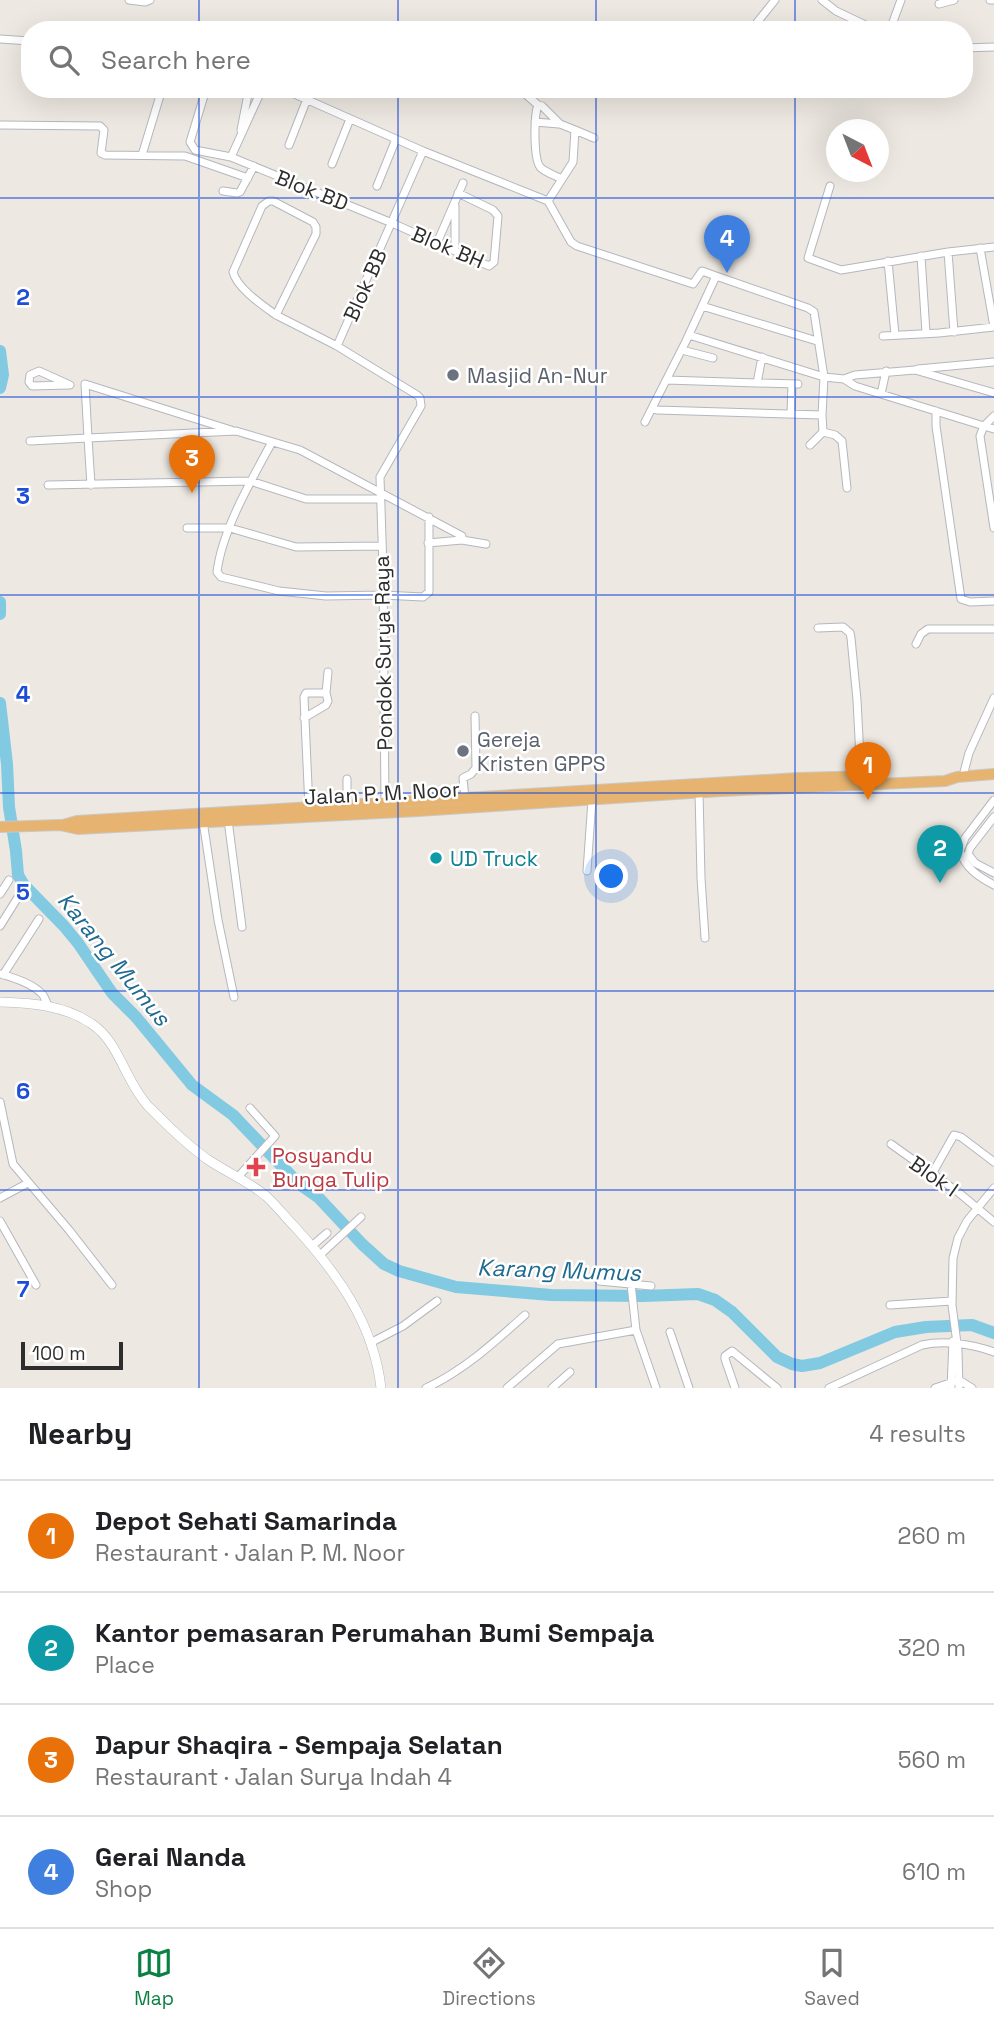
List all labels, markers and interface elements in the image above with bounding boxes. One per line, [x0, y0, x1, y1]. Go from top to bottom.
search box [21, 21, 973, 98]
icon: search [45, 41, 83, 79]
text: Search here [101, 43, 251, 77]
north arrow [826, 119, 889, 182]
street label: Blok BD [271, 163, 353, 217]
pin: 4 [704, 215, 750, 273]
street label: Blok BH [408, 220, 488, 274]
street label: Blok BB [337, 245, 393, 325]
text: 2 [16, 282, 30, 312]
place label: Masjid An-Nur [467, 362, 608, 389]
marker: Masjid An-Nur [445, 367, 461, 383]
pin: 3 [169, 435, 215, 493]
text: 3 [16, 481, 30, 511]
street label: Pondok Surya Raya [368, 555, 398, 751]
text: 4 [16, 679, 31, 709]
place label: Gereja Kristen GPPS [477, 726, 606, 777]
pin: 1 [845, 742, 891, 800]
marker: Gereja Kristen GPPS [455, 743, 471, 759]
street label: Jalan P. M. Noor [303, 775, 461, 811]
pin: 2 [917, 825, 963, 883]
place label: UD Truck [450, 845, 538, 872]
marker: UD Truck [428, 850, 444, 866]
your location [594, 859, 628, 893]
text: 5 [16, 877, 30, 907]
water label: Karang Mumus [51, 886, 178, 1033]
text: 6 [16, 1076, 30, 1106]
place label: Posyandu Bunga Tulip [272, 1142, 389, 1193]
street label: Blok I [904, 1150, 964, 1202]
marker: Posyandu Bunga Tulip [246, 1157, 266, 1177]
water label: Karang Mumus [477, 1252, 642, 1288]
text: 7 [17, 1274, 30, 1304]
scale bar [21, 1339, 122, 1371]
text: 100 m [32, 1341, 86, 1366]
text: Nearby [28, 1414, 132, 1453]
text: 4 results [869, 1419, 966, 1449]
text: Depot Sehati Samarinda [95, 1504, 397, 1538]
text: 1 [46, 1521, 56, 1551]
text: 260 m [898, 1521, 966, 1551]
text: Restaurant · Jalan P. M. Noor [95, 1538, 405, 1568]
text: Kantor pemasaran Perumahan Bumi Sempaja [95, 1616, 654, 1650]
text: 2 [44, 1633, 58, 1663]
text: 320 m [898, 1633, 966, 1663]
text: Place [95, 1650, 155, 1680]
text: Dapur Shaqira - Sempaja Selatan [95, 1728, 503, 1762]
text: 3 [44, 1745, 58, 1775]
text: 560 m [898, 1745, 966, 1775]
text: Restaurant · Jalan Surya Indah 4 [95, 1762, 452, 1792]
text: Gerai Nanda [95, 1840, 246, 1874]
text: 4 [44, 1857, 58, 1887]
text: 610 m [902, 1857, 966, 1887]
text: Shop [95, 1874, 152, 1904]
tab: Map [134, 1944, 174, 2011]
tab: Directions [443, 1944, 536, 2011]
tab: Saved [804, 1944, 860, 2011]

